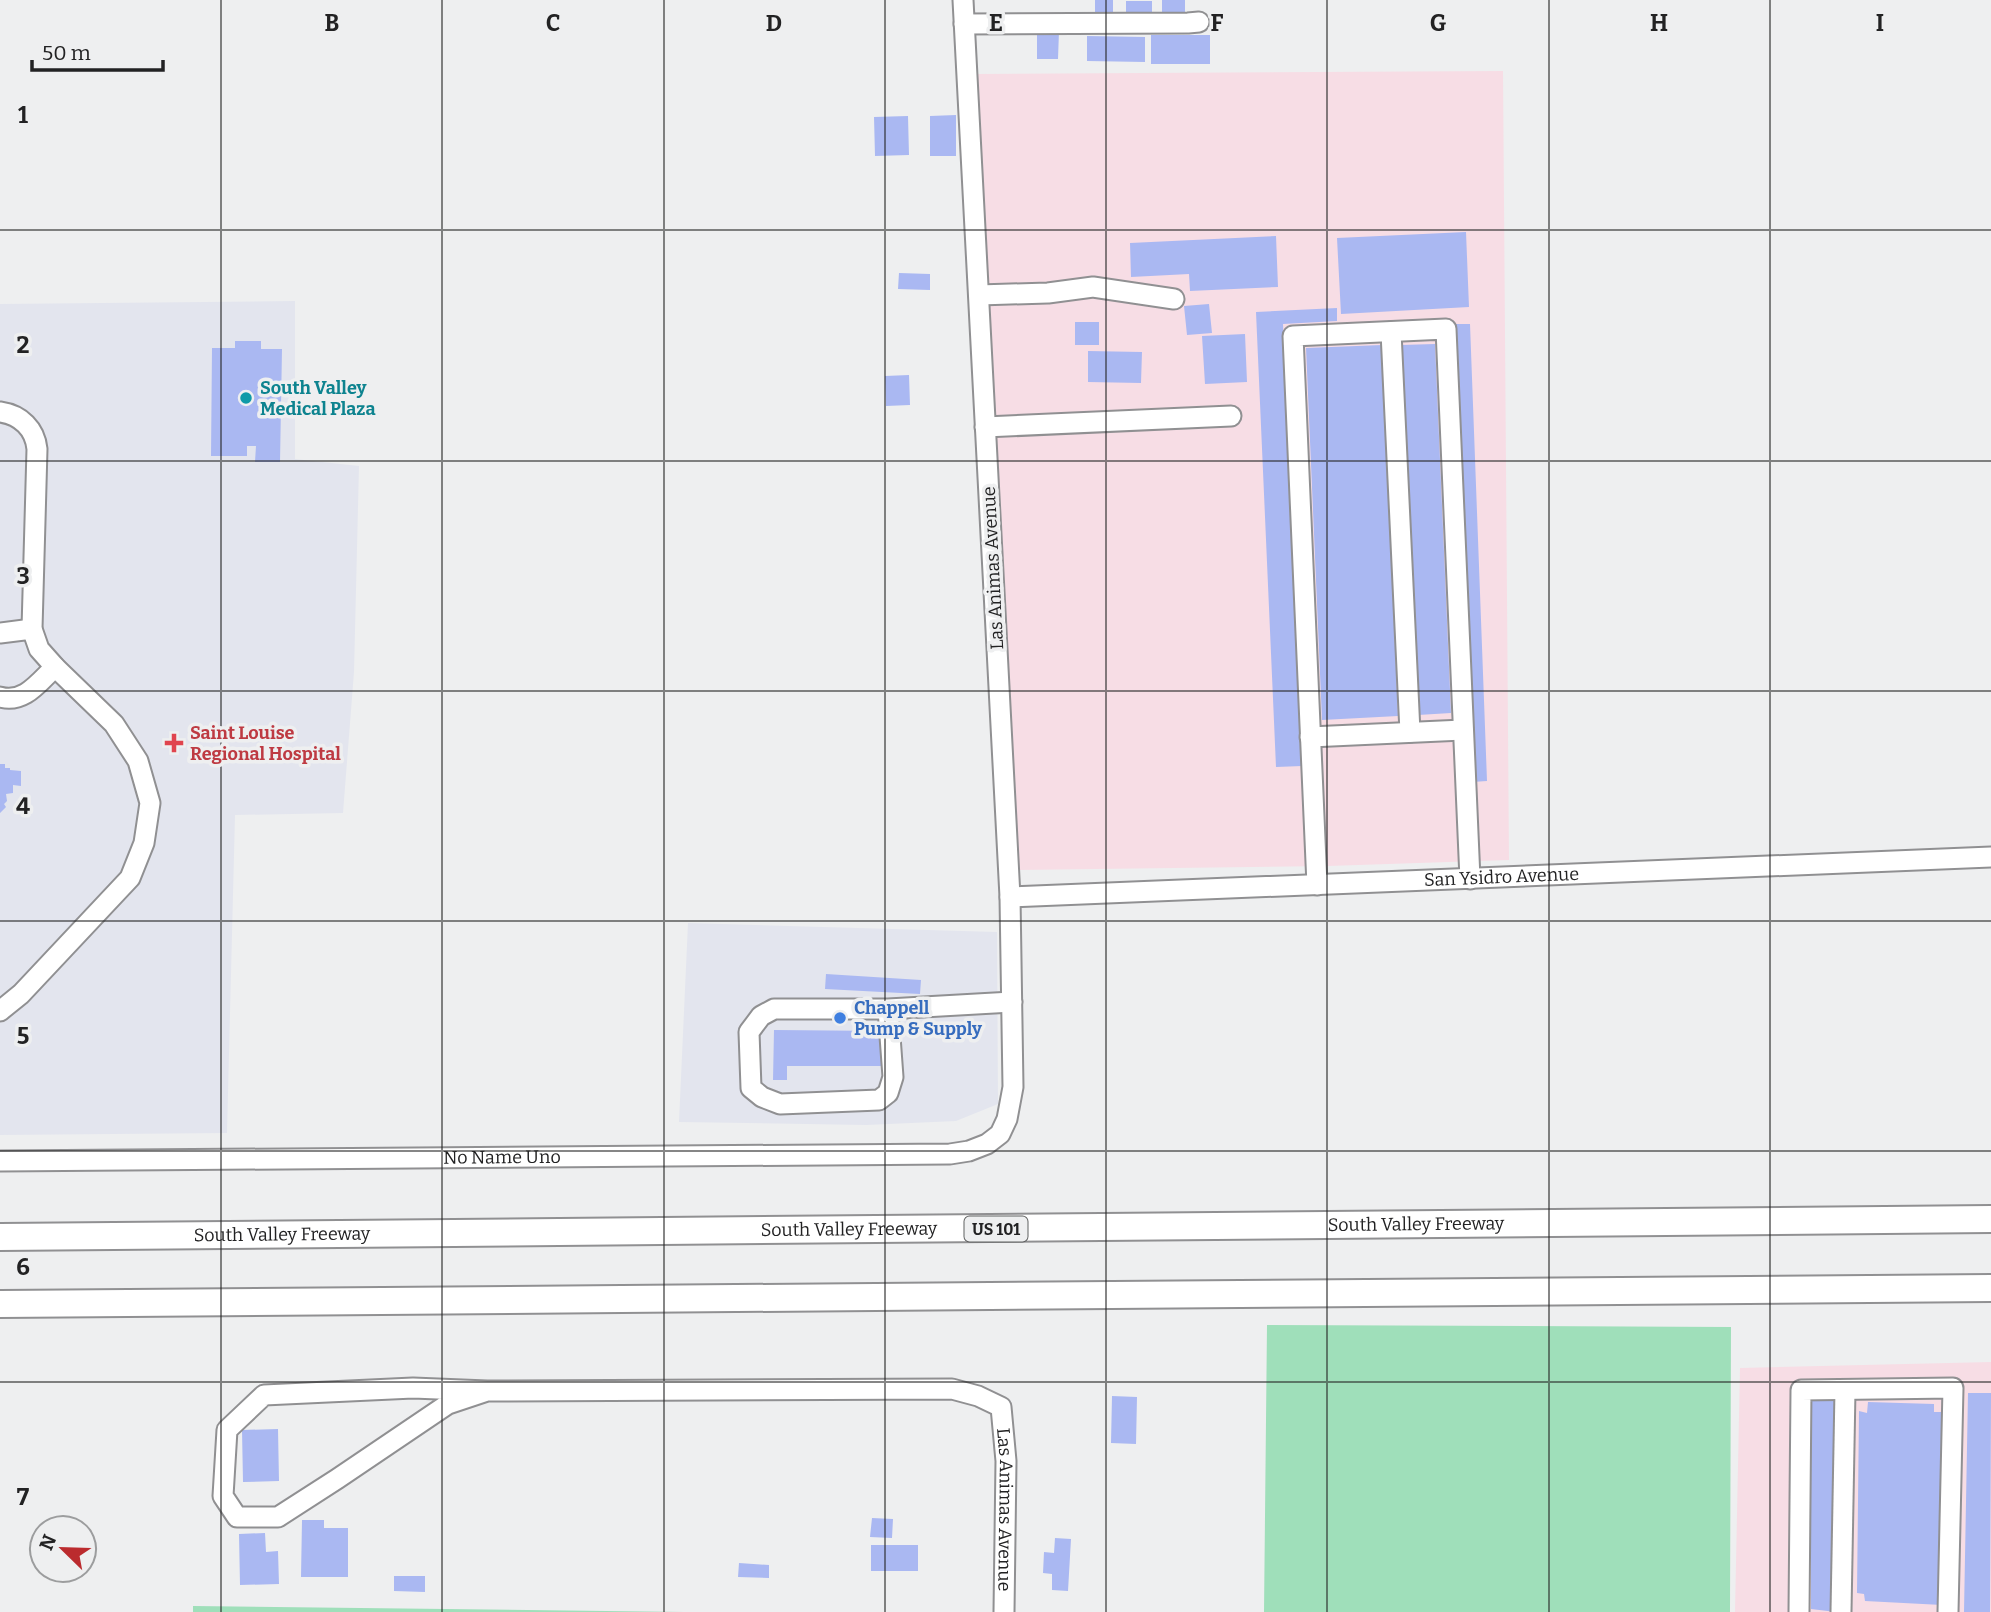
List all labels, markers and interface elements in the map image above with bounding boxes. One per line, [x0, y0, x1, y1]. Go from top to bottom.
text: B [325, 9, 339, 37]
text: C [546, 9, 560, 37]
text: D [766, 9, 782, 37]
text: E [989, 9, 1003, 37]
text: F [1211, 9, 1224, 37]
text: G [1430, 9, 1447, 37]
text: H [1650, 9, 1668, 37]
text: I [1876, 9, 1884, 37]
scale bar [32, 28, 163, 72]
text: 50 m [42, 40, 91, 66]
text: 1 [18, 101, 28, 129]
text: 2 [17, 331, 30, 359]
place label: South Valley Medical Plaza [260, 377, 376, 420]
marker: South Valley Medical Plaza [238, 390, 254, 406]
street label: Las Animas Avenue [978, 486, 1008, 650]
text: 3 [16, 562, 30, 590]
place label: Saint Louise Regional Hospital [190, 722, 341, 765]
marker: Saint Louise Regional Hospital [164, 733, 184, 753]
text: 4 [16, 792, 30, 820]
street label: San Ysidro Avenue [1424, 863, 1580, 891]
place label: Chappell Pump & Supply [854, 997, 983, 1040]
marker: Chappell Pump & Supply [832, 1010, 848, 1026]
text: 5 [17, 1022, 29, 1050]
street label: No Name Uno [443, 1146, 561, 1169]
street label: South Valley Freeway [1327, 1212, 1505, 1236]
road number: US 101 [964, 1217, 1028, 1242]
street label: South Valley Freeway [761, 1218, 938, 1241]
street label: South Valley Freeway [194, 1223, 371, 1246]
text: 6 [16, 1253, 30, 1281]
street label: Las Animas Avenue [992, 1427, 1017, 1592]
text: 7 [17, 1483, 30, 1511]
north arrow [28, 1514, 98, 1584]
text: N [34, 1531, 61, 1554]

